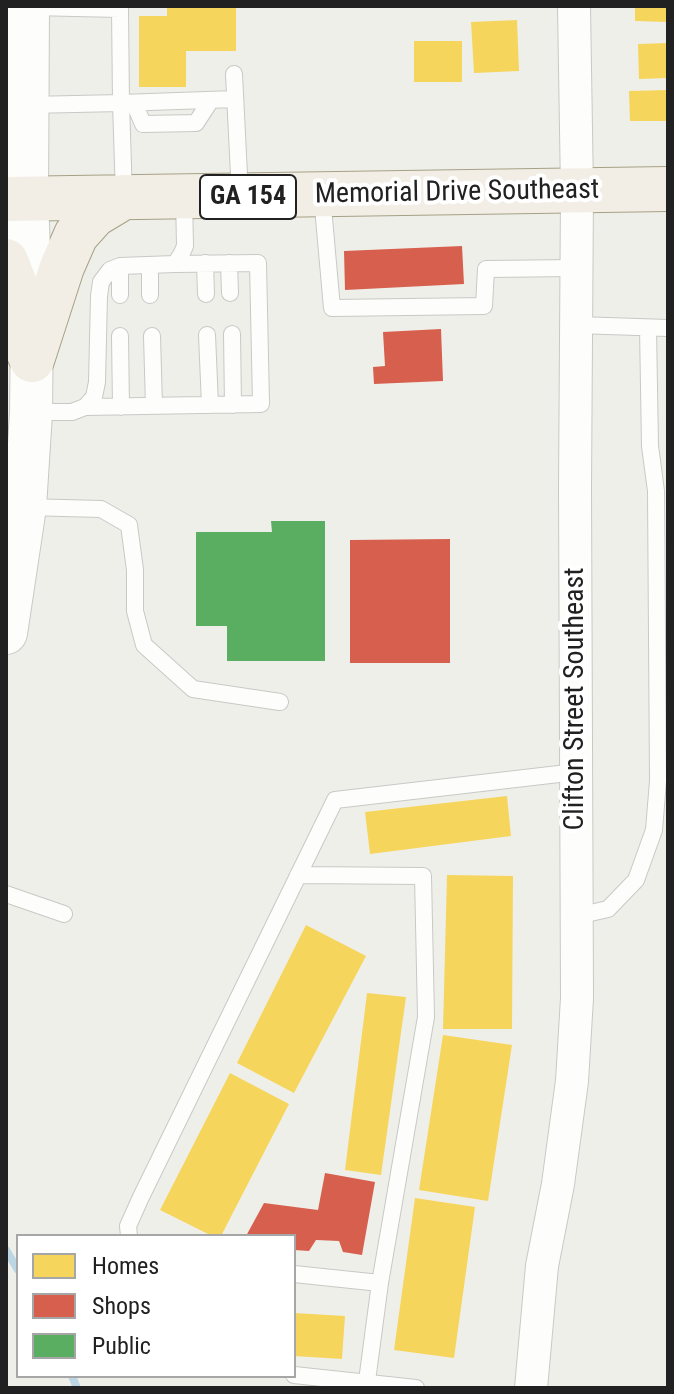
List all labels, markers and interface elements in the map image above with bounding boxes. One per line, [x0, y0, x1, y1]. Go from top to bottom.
street label: Memorial Drive Southeast [315, 174, 599, 212]
road number: GA 154 [200, 175, 296, 219]
street label: Clifton Street Southeast [559, 567, 593, 831]
legend [16, 1234, 296, 1378]
text: Homes [92, 1252, 159, 1280]
text: Shops [92, 1292, 151, 1320]
text: Public [92, 1332, 151, 1360]

